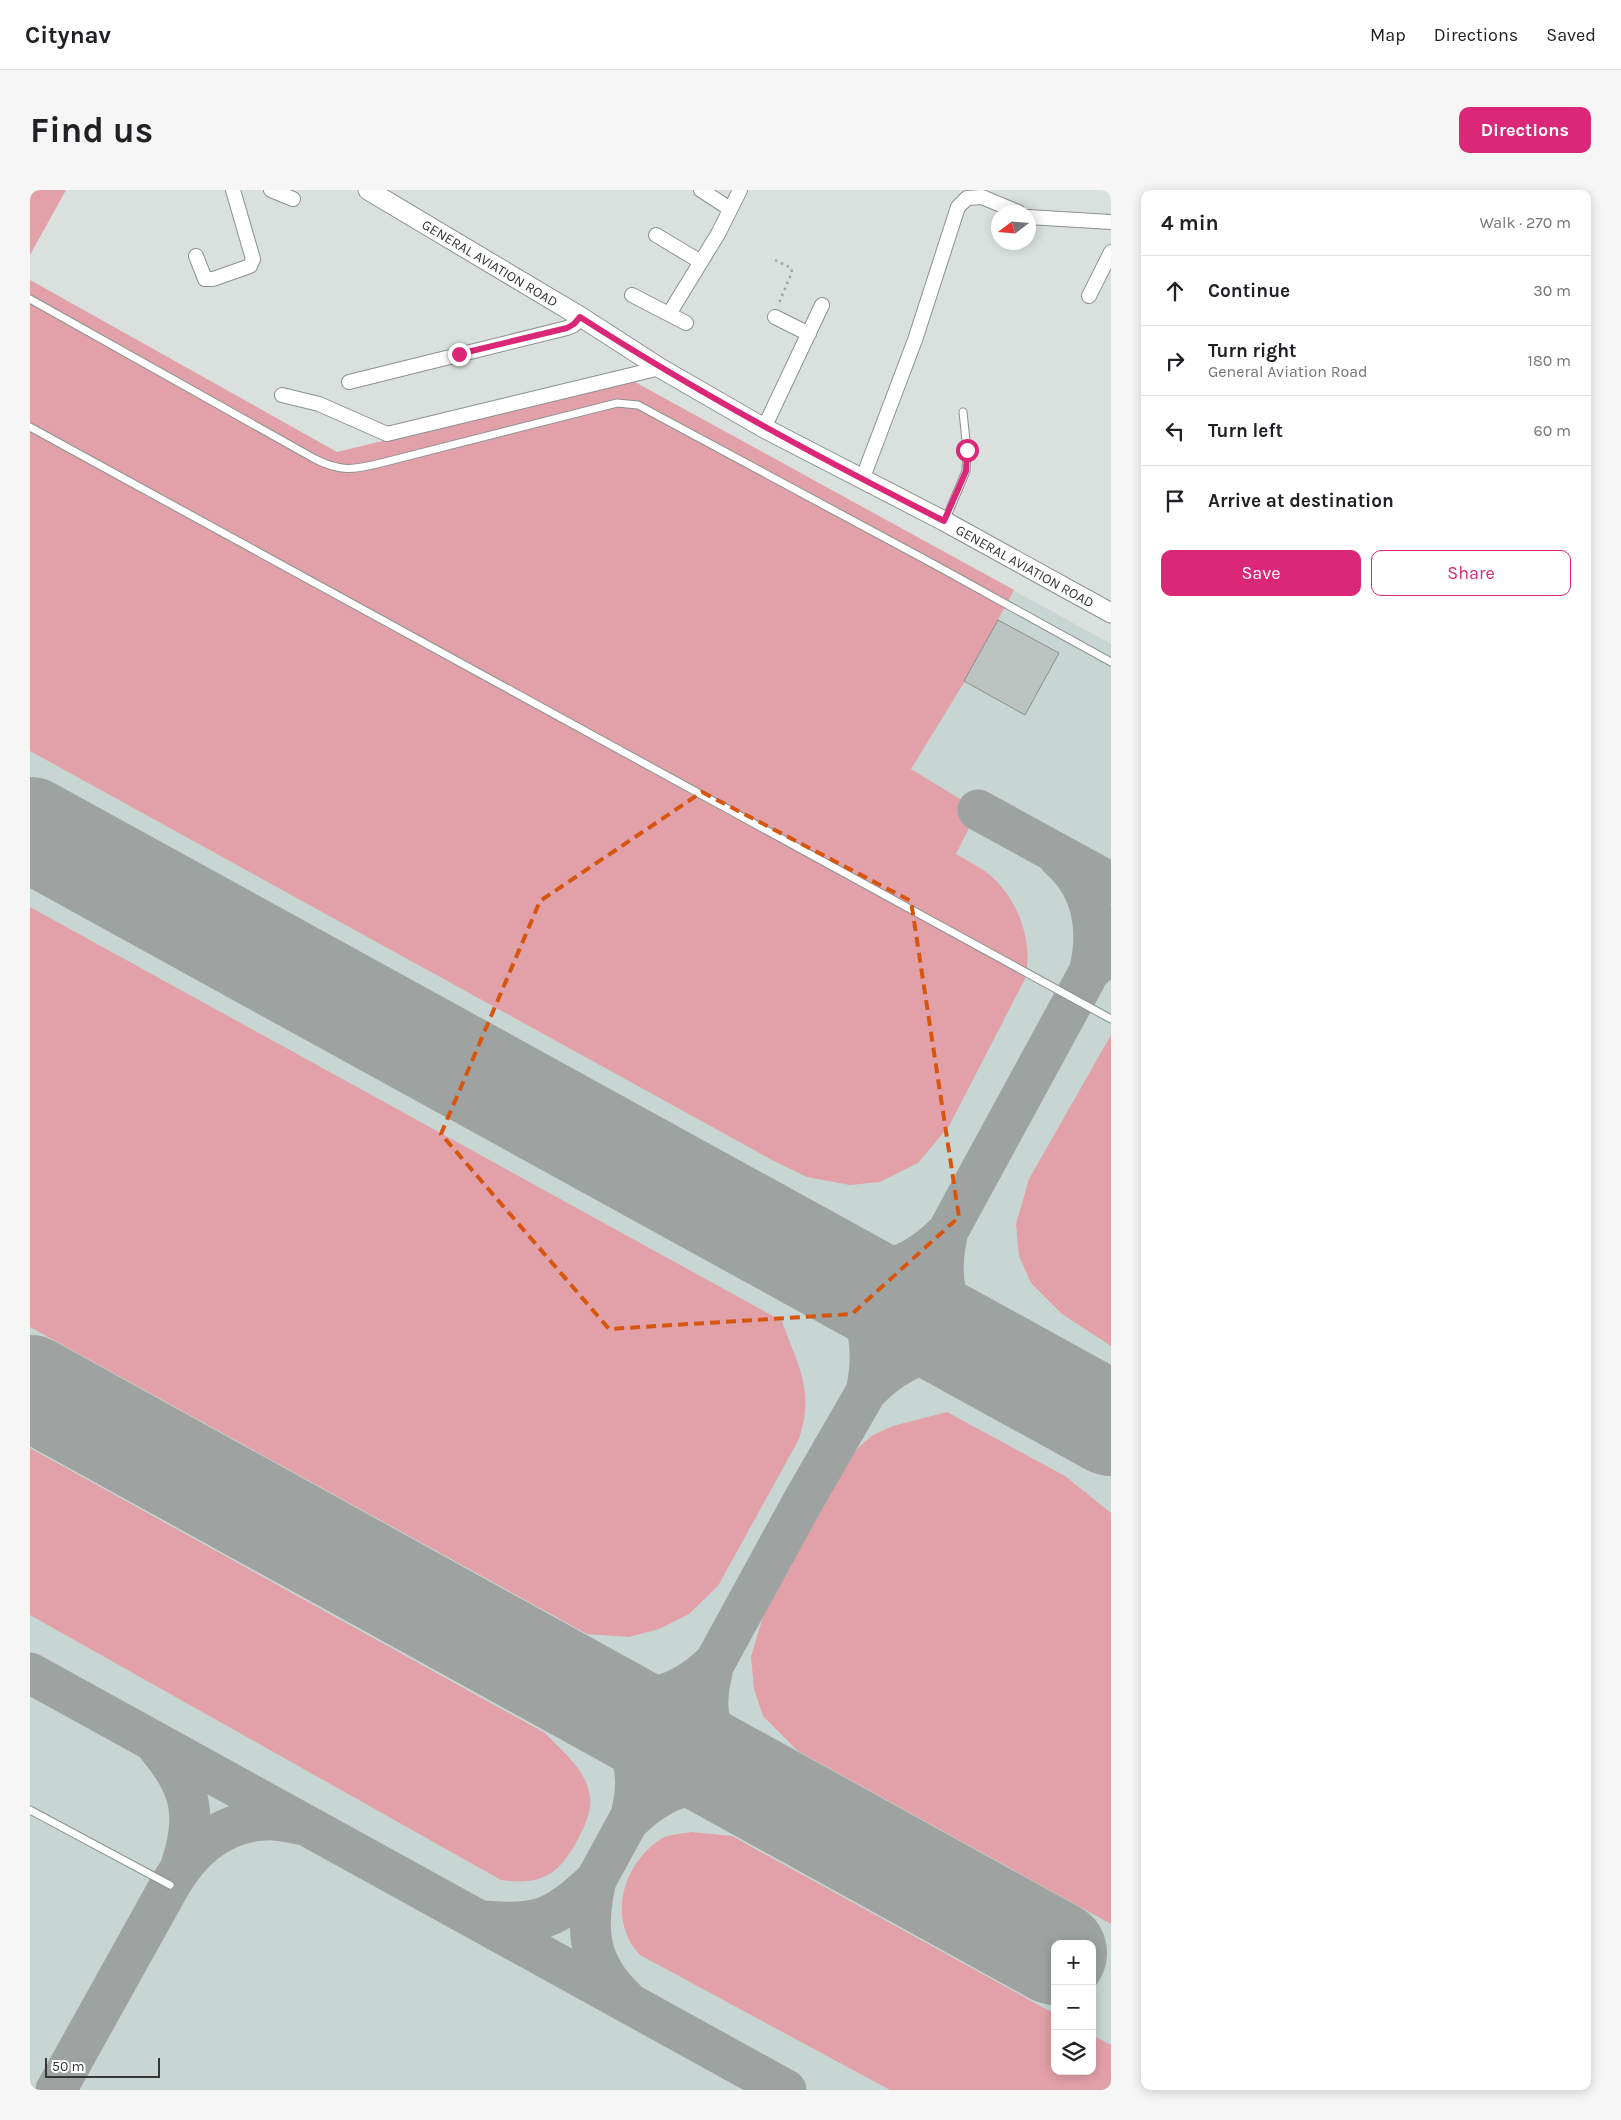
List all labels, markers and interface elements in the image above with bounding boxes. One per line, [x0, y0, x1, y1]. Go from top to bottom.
text: Citynav [25, 21, 111, 49]
text: Map [1370, 24, 1406, 46]
text: Directions [1434, 24, 1518, 46]
text: Saved [1546, 24, 1596, 46]
button: Directions [1459, 107, 1591, 153]
text: Find us [30, 110, 153, 151]
north arrow [991, 205, 1036, 250]
text: 4 min [1161, 211, 1219, 235]
text: Walk · 270 m [1479, 213, 1571, 232]
street label: GENERAL AVIATION ROAD [419, 216, 561, 311]
icon: ahead [1161, 277, 1189, 305]
text: Continue [1208, 280, 1290, 302]
text: 30 m [1533, 281, 1571, 300]
text: Turn right [1208, 340, 1297, 362]
route end [448, 343, 471, 366]
icon: right [1161, 347, 1189, 375]
text: 180 m [1528, 351, 1571, 370]
text: General Aviation Road [1208, 362, 1368, 381]
icon: left [1161, 417, 1189, 445]
text: Turn left [1208, 420, 1283, 442]
text: 60 m [1534, 421, 1571, 440]
route start [956, 439, 979, 462]
icon: arrive [1161, 487, 1189, 515]
text: Arrive at destination [1208, 490, 1394, 512]
street label: GENERAL AVIATION ROAD [953, 521, 1097, 612]
button: Save [1161, 550, 1361, 596]
button: Share [1371, 550, 1571, 596]
map controls [1051, 1940, 1096, 2075]
button: + [1051, 1940, 1096, 1985]
button: − [1051, 1985, 1096, 2030]
button: layers [1051, 2030, 1096, 2075]
scale bar [45, 2055, 160, 2078]
text: 50 m [52, 2058, 85, 2075]

